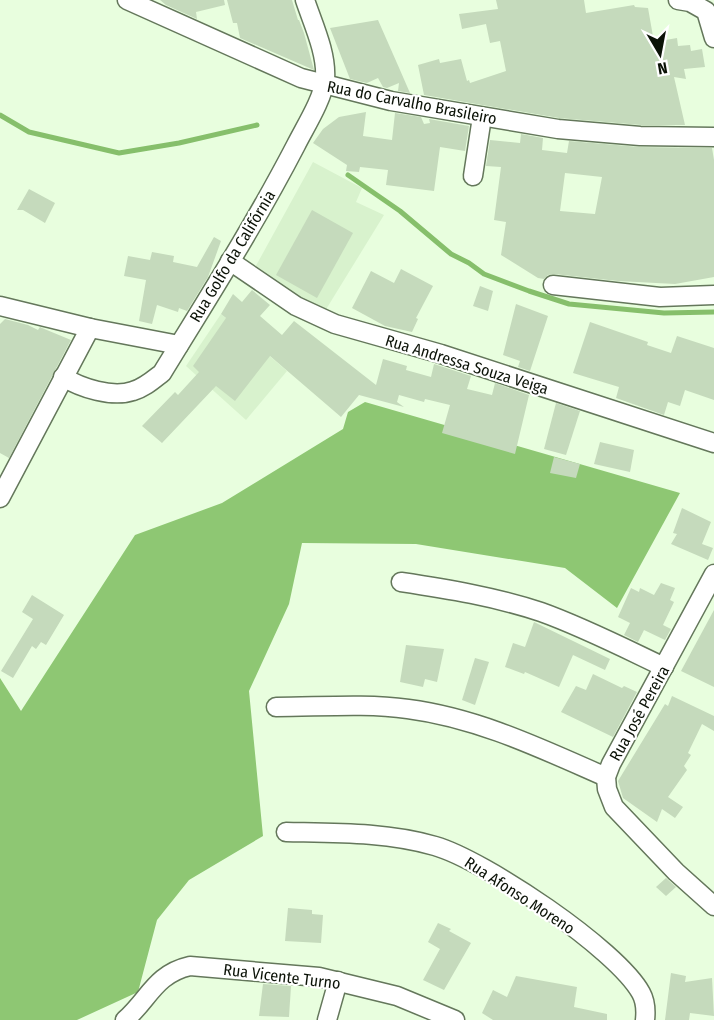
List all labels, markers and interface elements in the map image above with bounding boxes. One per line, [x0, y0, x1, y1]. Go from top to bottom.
north arrow [630, 24, 690, 84]
text: N [656, 58, 669, 78]
street label: Rua do Carvalho Brasileiro [326, 77, 498, 128]
street label: Rua Golfo da Califórnia [186, 187, 279, 326]
street label: Rua Andressa Souza Veiga [383, 331, 551, 398]
street label: Rua José Pereira [605, 662, 673, 764]
street label: Rua Afonso Moreno [461, 853, 578, 938]
street label: Rua Vicente Turno [222, 960, 342, 993]

